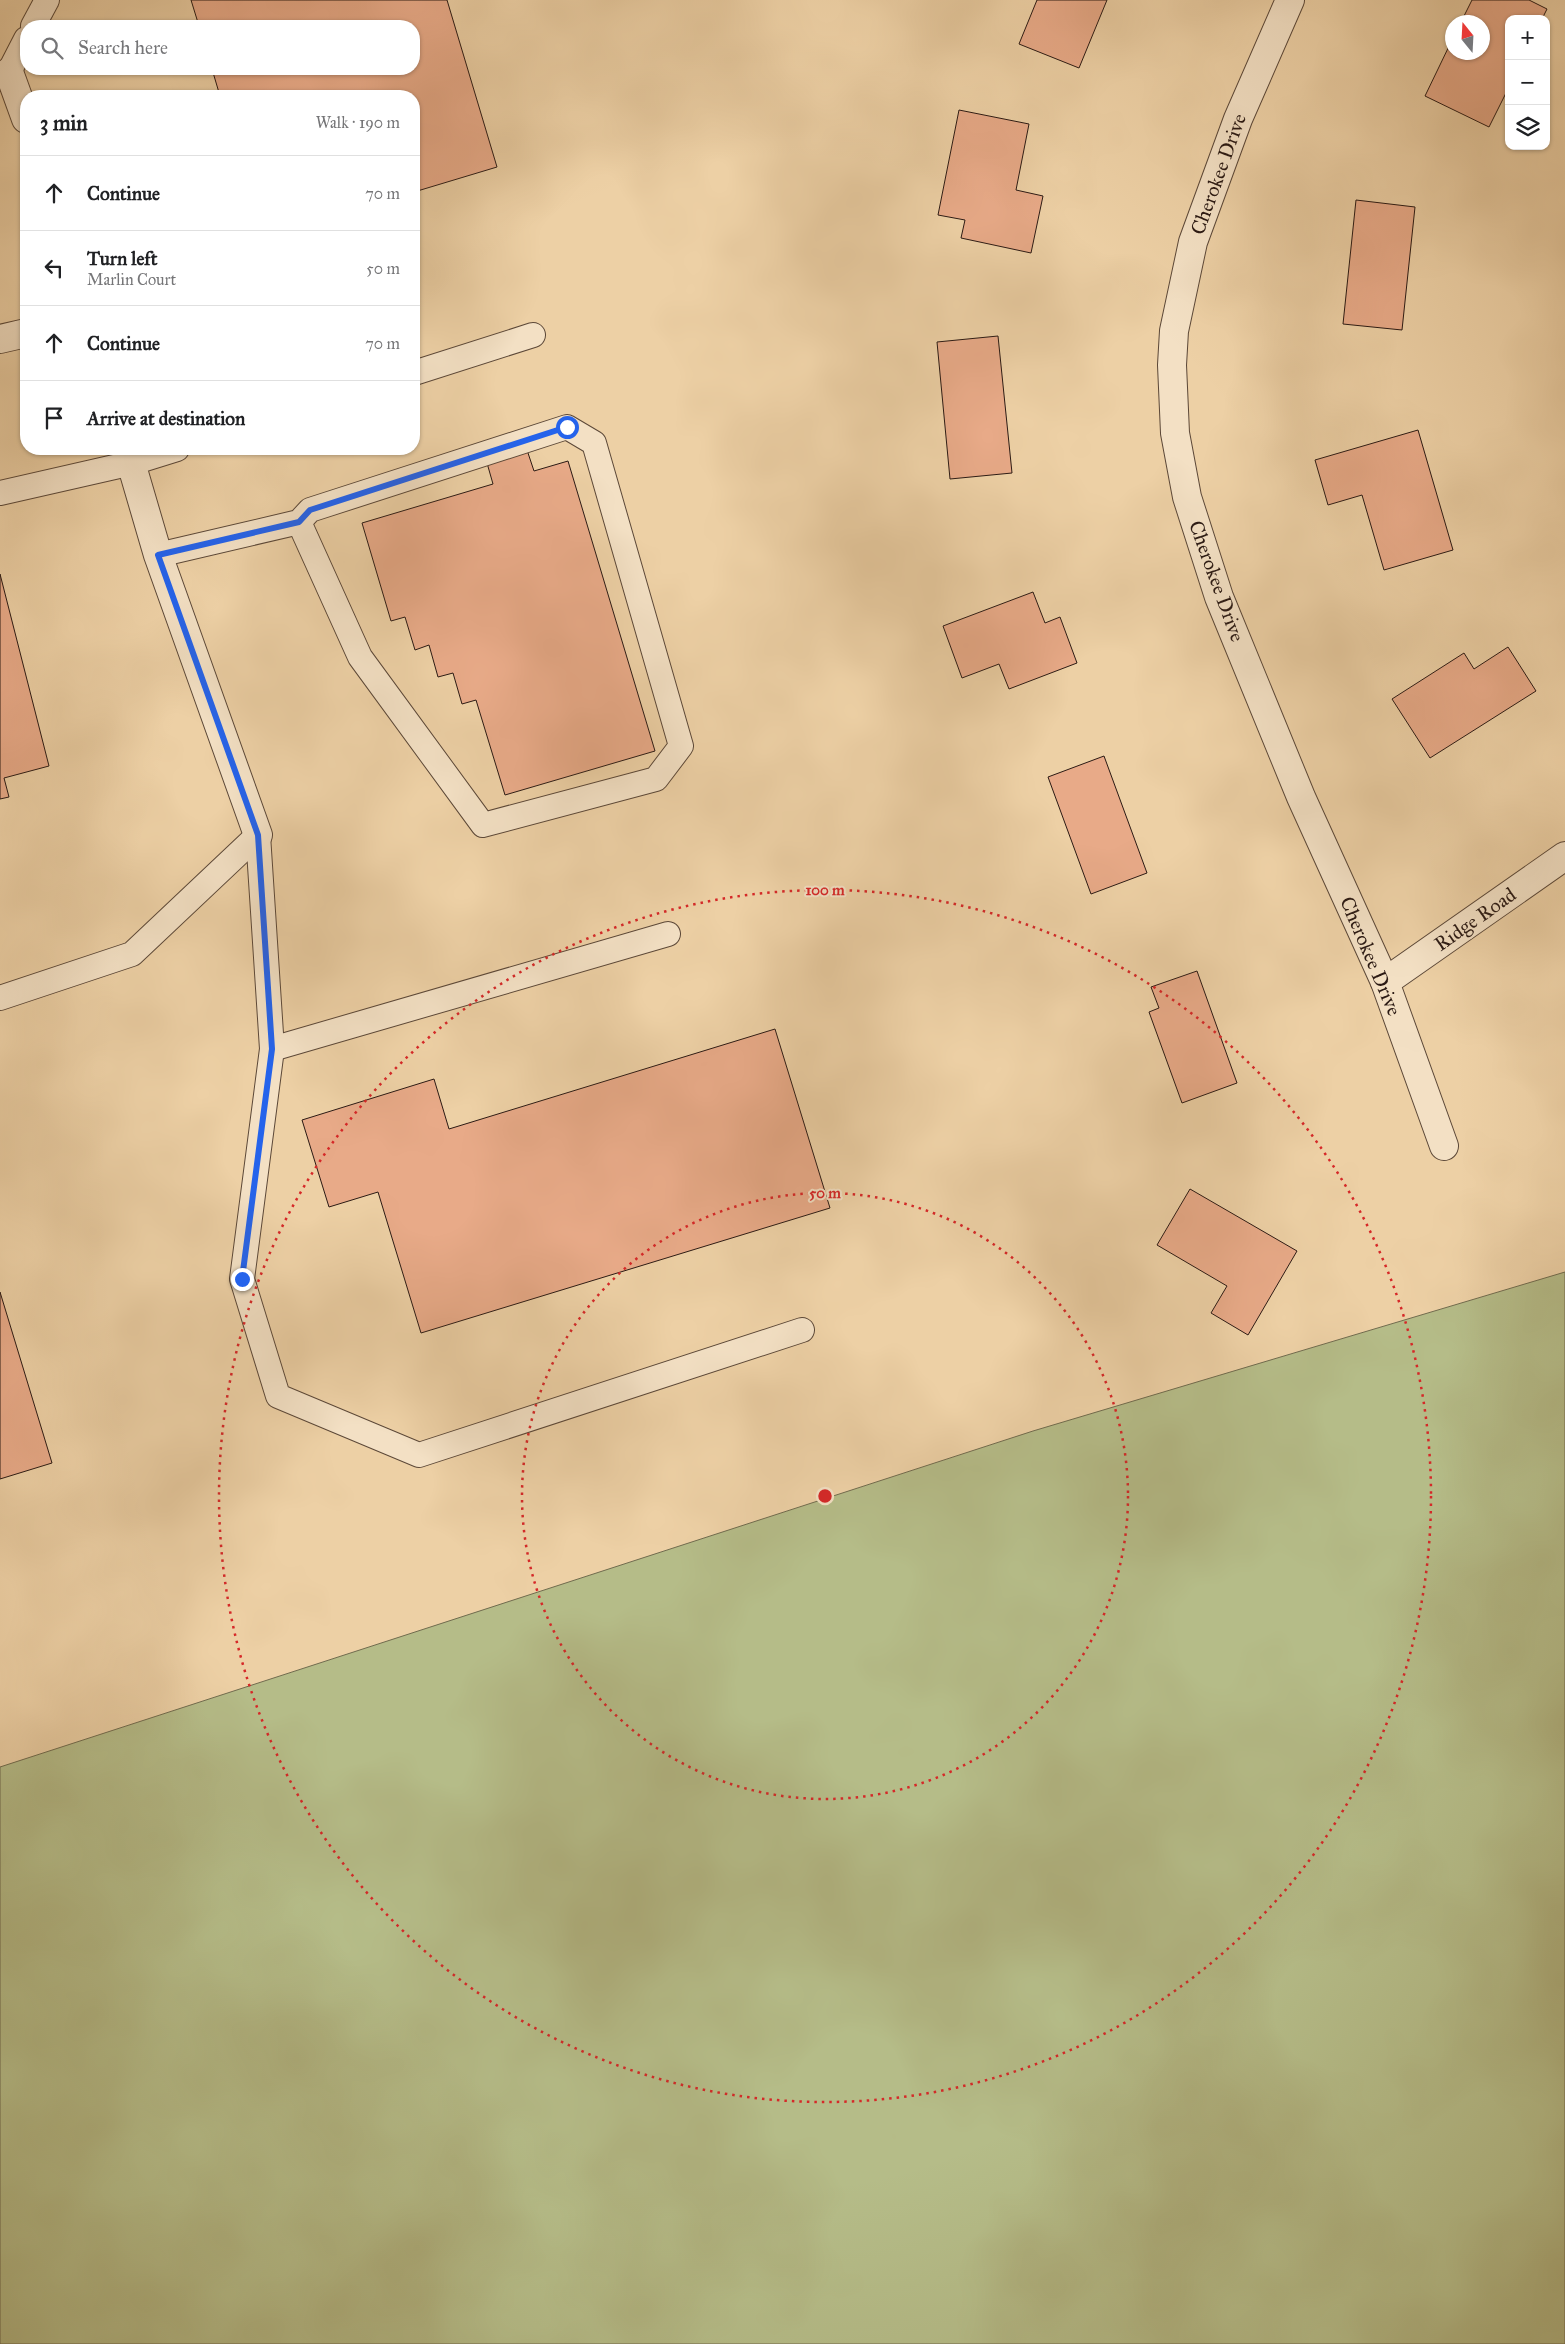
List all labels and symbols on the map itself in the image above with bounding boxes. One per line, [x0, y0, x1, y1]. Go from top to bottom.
north arrow [1445, 15, 1490, 60]
street label: Cherokee Drive [1185, 110, 1251, 238]
route start [556, 416, 579, 439]
street label: Cherokee Drive [1184, 517, 1250, 645]
text: 100 m [805, 881, 845, 899]
street label: Ridge Road [1430, 882, 1521, 957]
street label: Cherokee Drive [1335, 893, 1407, 1019]
text: 50 m [809, 1184, 841, 1202]
route end [231, 1268, 254, 1291]
centre of rings [816, 1487, 834, 1505]

